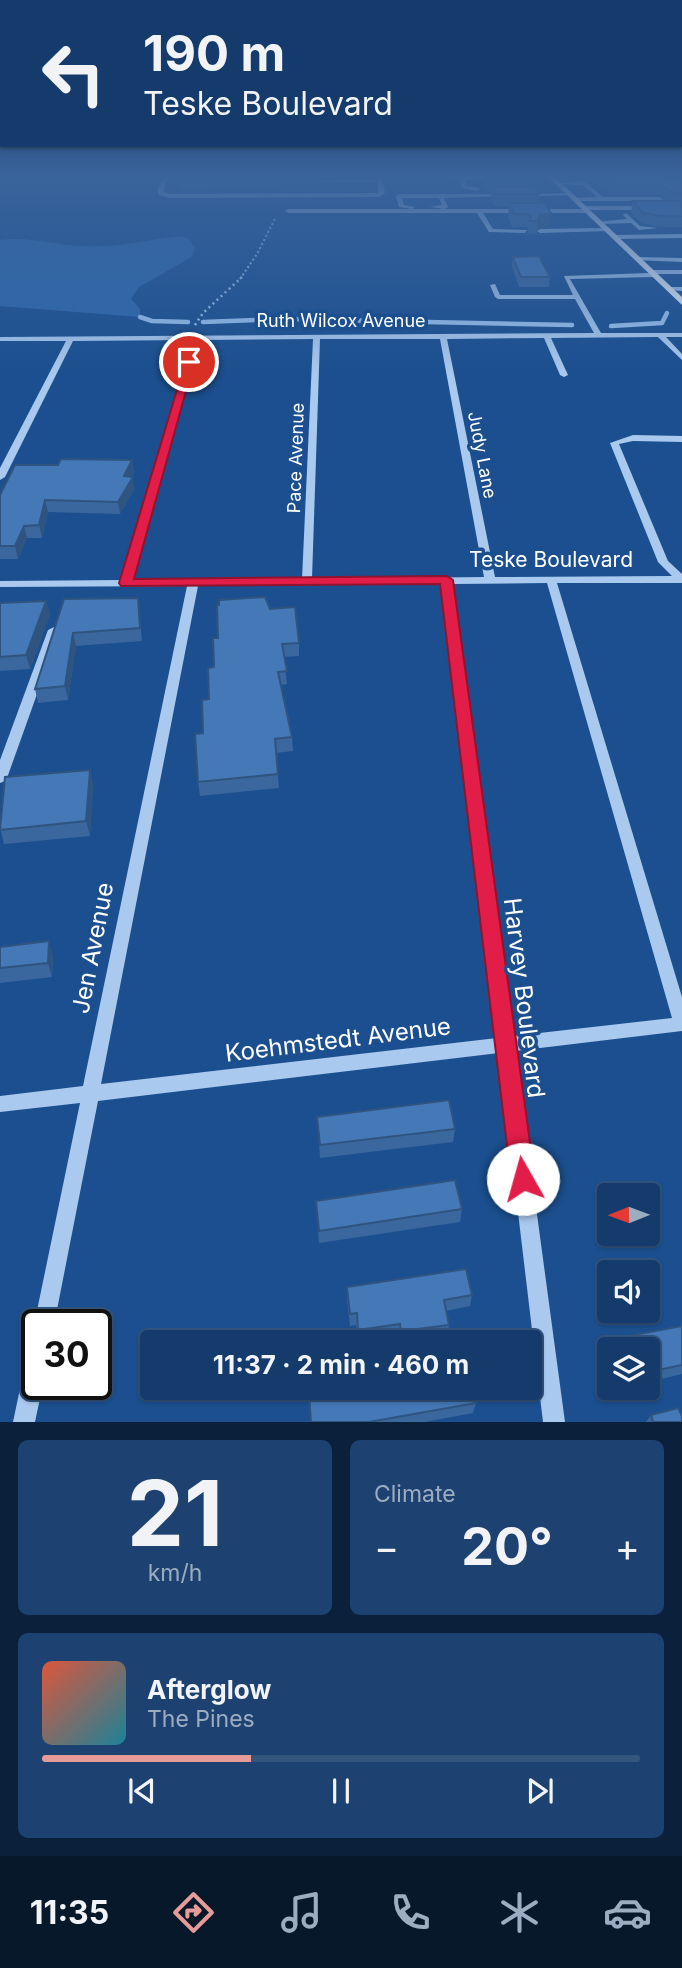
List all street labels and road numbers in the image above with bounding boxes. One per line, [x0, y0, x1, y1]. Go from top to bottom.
street label: Ruth Wilcox Avenue [256, 310, 426, 331]
street label: Pace Avenue [283, 402, 308, 514]
street label: Judy Lane [464, 409, 501, 500]
street label: Teske Boulevard [469, 547, 633, 572]
street label: Jen Avenue [66, 880, 119, 1016]
street label: Harvey Boulevard [498, 896, 551, 1100]
street label: Koehmstedt Avenue [224, 1011, 452, 1068]

